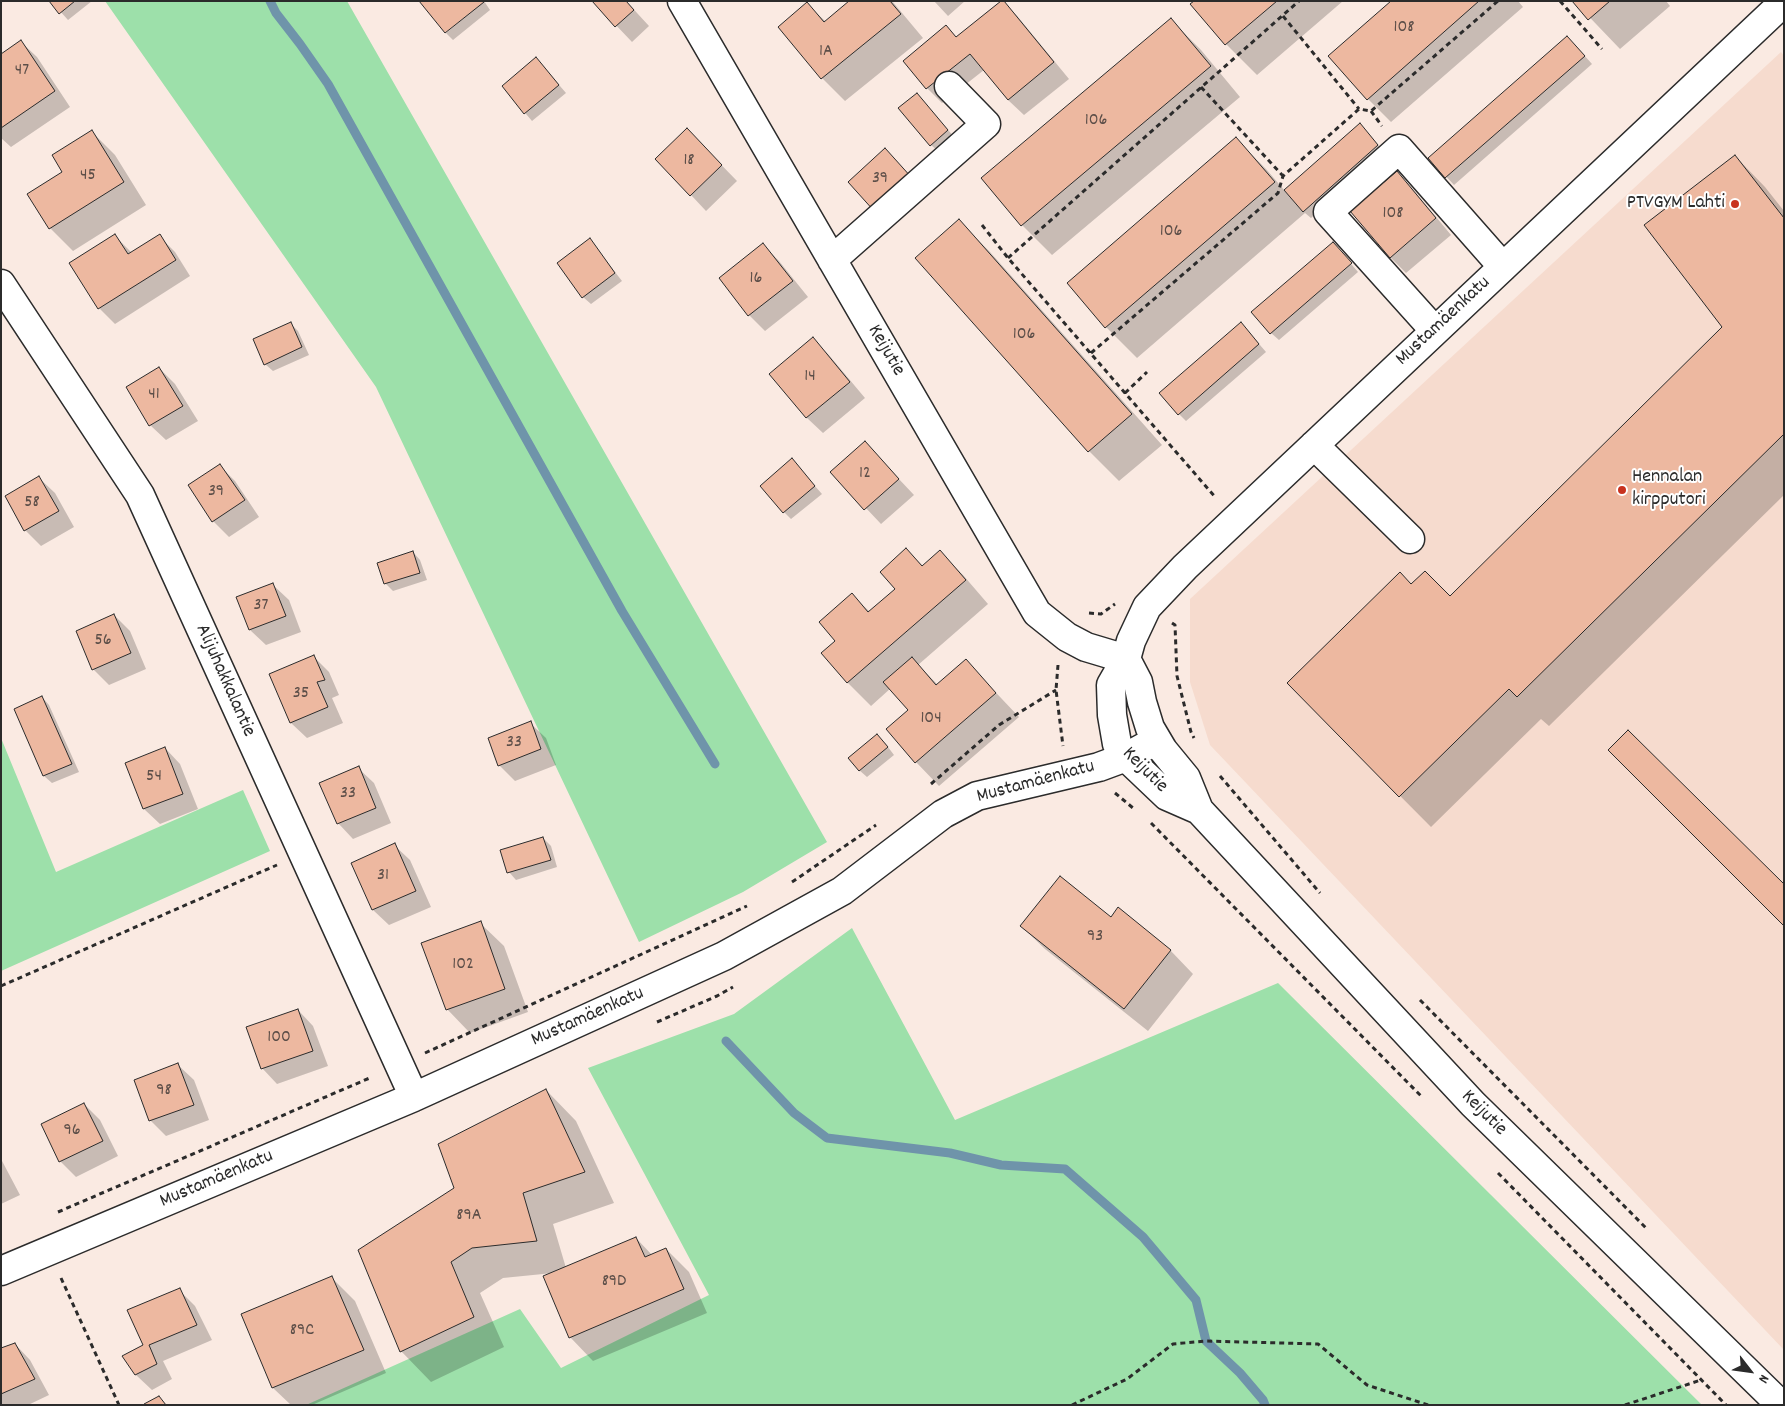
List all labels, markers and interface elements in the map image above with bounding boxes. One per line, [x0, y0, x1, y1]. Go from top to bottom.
house number: 108 [1394, 18, 1414, 40]
house number: 1A [819, 42, 833, 64]
house number: 47 [15, 61, 29, 83]
house number: 106 [1085, 111, 1107, 133]
house number: 18 [683, 151, 695, 173]
house number: 45 [80, 166, 96, 188]
house number: 39 [872, 169, 888, 191]
place label: PTVGYM Lahti [1627, 192, 1725, 216]
marker: PTVGYM Lahti [1729, 198, 1741, 210]
house number: 108 [1383, 204, 1403, 226]
house number: 106 [1160, 222, 1182, 244]
house number: 16 [750, 269, 762, 291]
street label: Mustamäenkatu [1392, 272, 1496, 372]
street label: Keijutie [861, 321, 909, 381]
house number: 106 [1013, 325, 1035, 347]
house number: 14 [804, 367, 816, 389]
house number: 41 [148, 385, 160, 407]
house number: 12 [859, 464, 871, 486]
place label: Hennalan kirpputori [1632, 466, 1706, 513]
house number: 39 [208, 482, 224, 504]
marker: Hennalan kirpputori [1616, 484, 1628, 496]
house number: 58 [24, 493, 40, 515]
house number: 37 [254, 596, 268, 618]
street label: Alijuhakkalantie [188, 621, 260, 741]
house number: 56 [94, 631, 112, 653]
house number: 35 [293, 684, 309, 706]
house number: 104 [920, 709, 942, 731]
house number: 33 [506, 733, 522, 755]
street label: Keijutie [1116, 743, 1172, 799]
street label: Mustamäenkatu [975, 756, 1097, 810]
house number: 54 [146, 767, 162, 789]
house number: 33 [340, 784, 356, 806]
house number: 31 [377, 866, 389, 888]
house number: 93 [1087, 927, 1103, 949]
house number: 102 [452, 955, 474, 977]
street label: Mustamäenkatu [528, 982, 648, 1054]
house number: 100 [267, 1028, 291, 1050]
house number: 98 [156, 1081, 172, 1103]
street label: Keijutie [1455, 1086, 1511, 1142]
house number: 96 [63, 1121, 81, 1143]
street label: Mustamäenkatu [157, 1145, 277, 1215]
house number: 89A [456, 1206, 482, 1228]
house number: 89D [602, 1272, 626, 1294]
house number: 89C [290, 1321, 314, 1343]
north arrow [1725, 1346, 1775, 1396]
text: N [1753, 1370, 1773, 1386]

